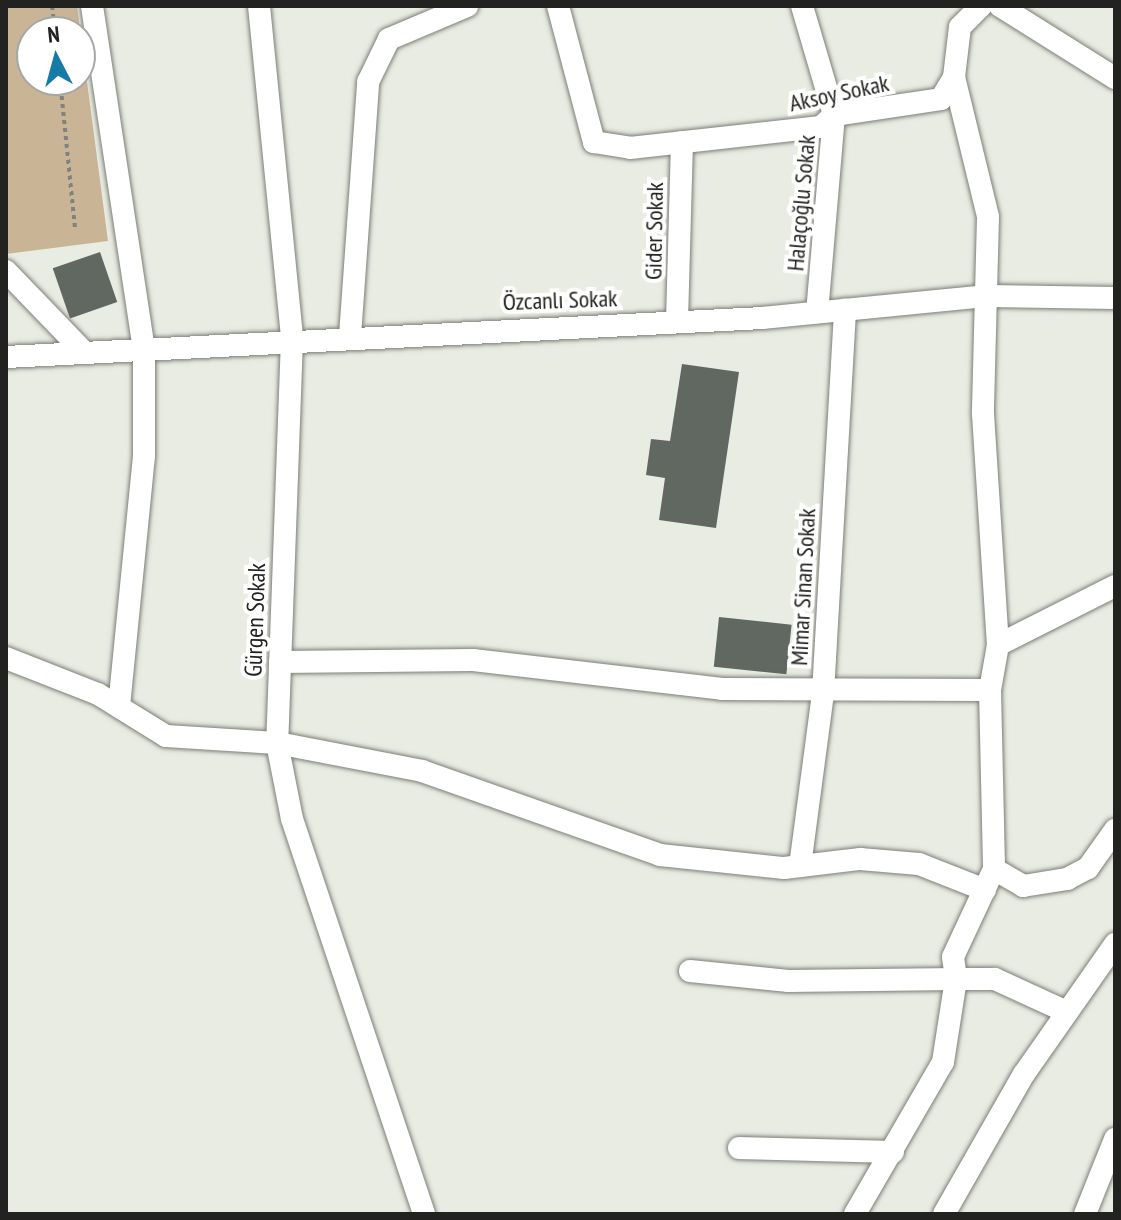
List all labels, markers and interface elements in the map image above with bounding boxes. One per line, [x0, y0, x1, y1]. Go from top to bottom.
north arrow [16, 16, 96, 96]
text: N [46, 20, 61, 49]
street label: Aksoy Sokak [786, 68, 892, 118]
street label: Halaçoğlu Sokak [781, 134, 821, 272]
street label: Gider Sokak [639, 182, 669, 280]
street label: Özcanlı Sokak [502, 284, 618, 316]
street label: Mimar Sinan Sokak [784, 508, 822, 666]
street label: Gürgen Sokak [239, 563, 271, 677]

